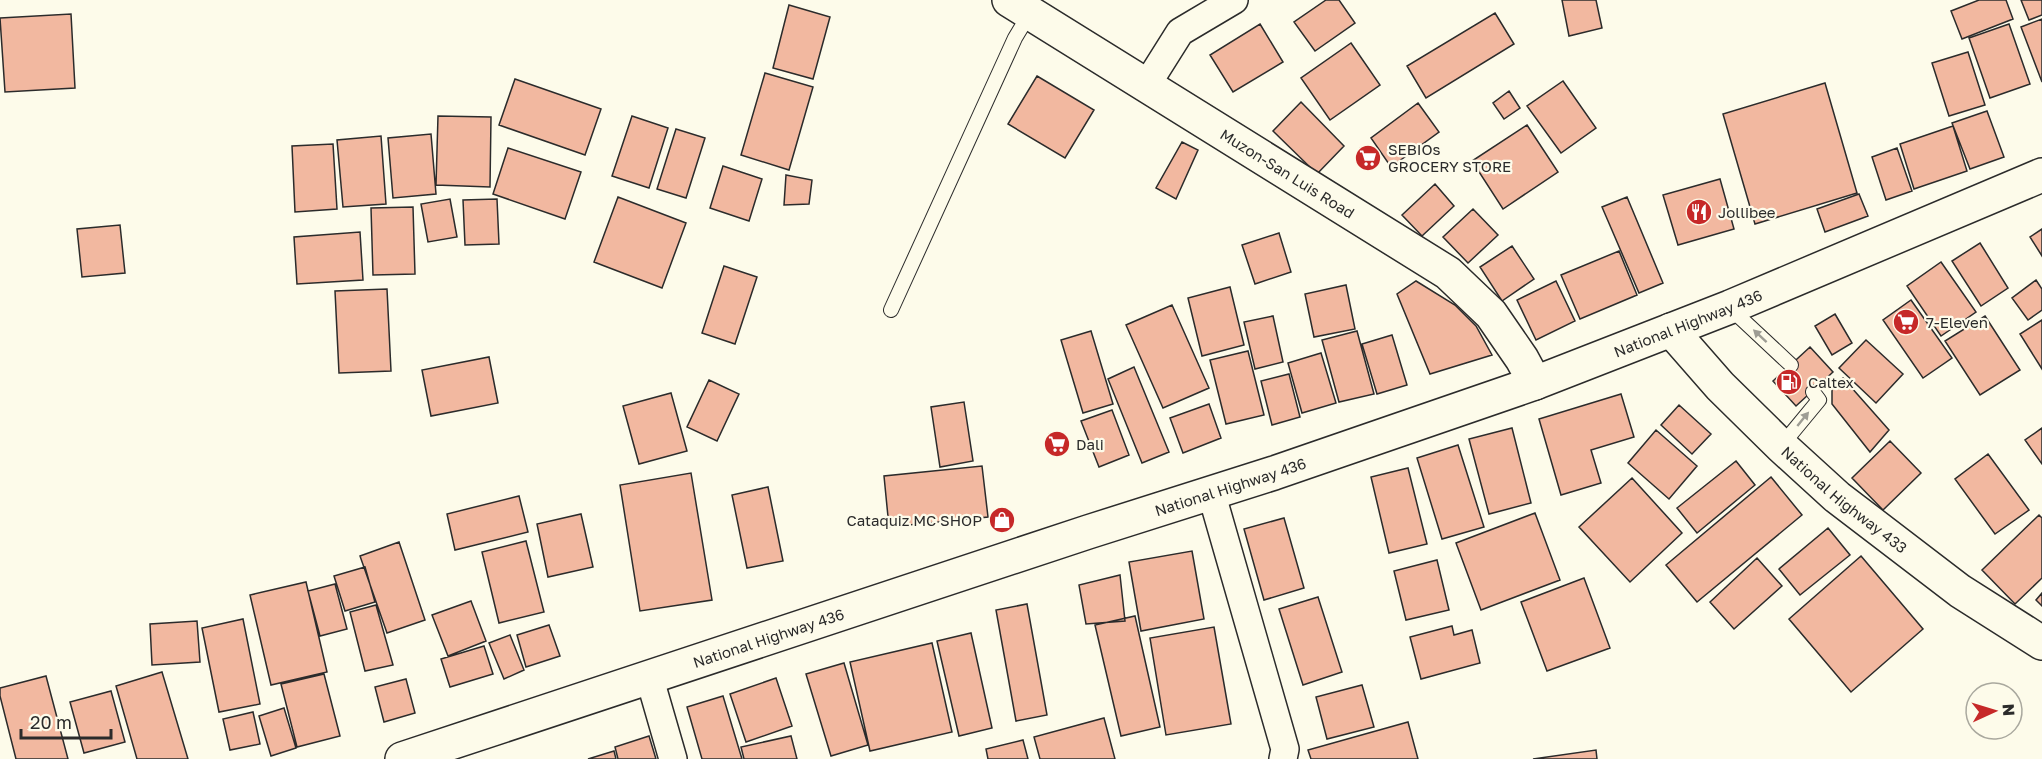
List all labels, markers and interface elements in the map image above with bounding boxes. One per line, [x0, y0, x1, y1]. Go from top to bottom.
street label: Muzon-San Luis Road [1217, 125, 1358, 222]
place label: SEBIOs GROCERY STORE [1388, 140, 1511, 175]
supermarket icon: SEBIOs GROCERY STORE [1353, 143, 1383, 173]
restaurant icon: Jollibee [1684, 197, 1714, 227]
place label: Jollibee [1718, 203, 1776, 221]
street label: National Highway 436 [1611, 285, 1765, 360]
supermarket icon: 7-Eleven [1891, 307, 1921, 337]
place label: 7-Eleven [1926, 313, 1988, 331]
one-way arrow [1753, 329, 1768, 343]
fuel station icon: Caltex [1774, 367, 1804, 397]
place label: Caltex [1808, 373, 1854, 391]
one-way arrow [1797, 411, 1810, 427]
supermarket icon: Dali [1042, 429, 1072, 459]
place label: Dali [1076, 435, 1104, 453]
street label: National Highway 433 [1778, 442, 1911, 556]
street label: National Highway 436 [1152, 454, 1308, 519]
shop icon: Cataquiz MC SHOP [987, 505, 1017, 535]
place label: Cataquiz MC SHOP [847, 511, 982, 529]
street label: National Highway 436 [691, 604, 846, 671]
north arrow [1964, 681, 2024, 741]
scale bar [21, 702, 111, 740]
text: N [1999, 703, 2019, 717]
text: 20 m [30, 711, 72, 733]

